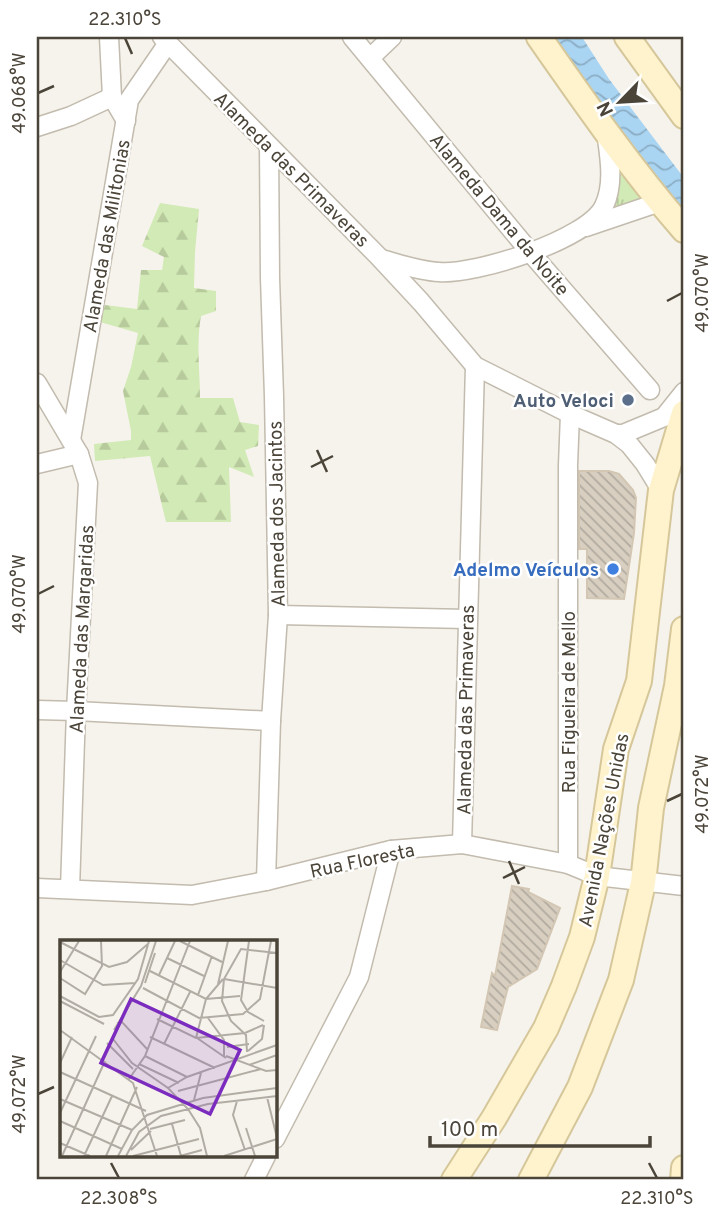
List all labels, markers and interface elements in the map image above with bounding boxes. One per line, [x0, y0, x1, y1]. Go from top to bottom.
text: 22.310°S [88, 9, 162, 32]
text: 49.068°W [9, 52, 32, 134]
north arrow [584, 66, 654, 136]
street label: Alameda das Primaveras [208, 88, 373, 253]
text: N [593, 97, 620, 120]
street label: Alameda Dama da Noite [423, 129, 574, 302]
street label: Alameda das Militonias [79, 138, 137, 335]
text: 49.070°W [692, 253, 715, 333]
place label: Auto Veloci [513, 390, 614, 414]
marker: Auto Veloci [620, 392, 636, 408]
street label: Alameda dos Jacintos [264, 421, 292, 607]
street label: Alameda das Margaridas [66, 524, 100, 734]
text: 49.070°W [9, 554, 32, 634]
place label: Adelmo Veículos [453, 559, 599, 583]
marker: Adelmo Veículos [605, 561, 621, 577]
street label: Alameda das Primaveras [453, 605, 481, 815]
street label: Rua Figueira de Mello [558, 611, 582, 793]
street label: Avenida Nações Unidas [574, 731, 636, 930]
text: 49.072°W [692, 754, 715, 834]
street label: Rua Floresta [308, 839, 417, 885]
inset map [60, 940, 276, 1158]
text: 49.072°W [9, 1054, 32, 1134]
scale bar [430, 1105, 651, 1149]
text: 100 m [441, 1117, 498, 1144]
text: 22.308°S [80, 1188, 158, 1211]
text: 22.310°S [620, 1188, 694, 1211]

